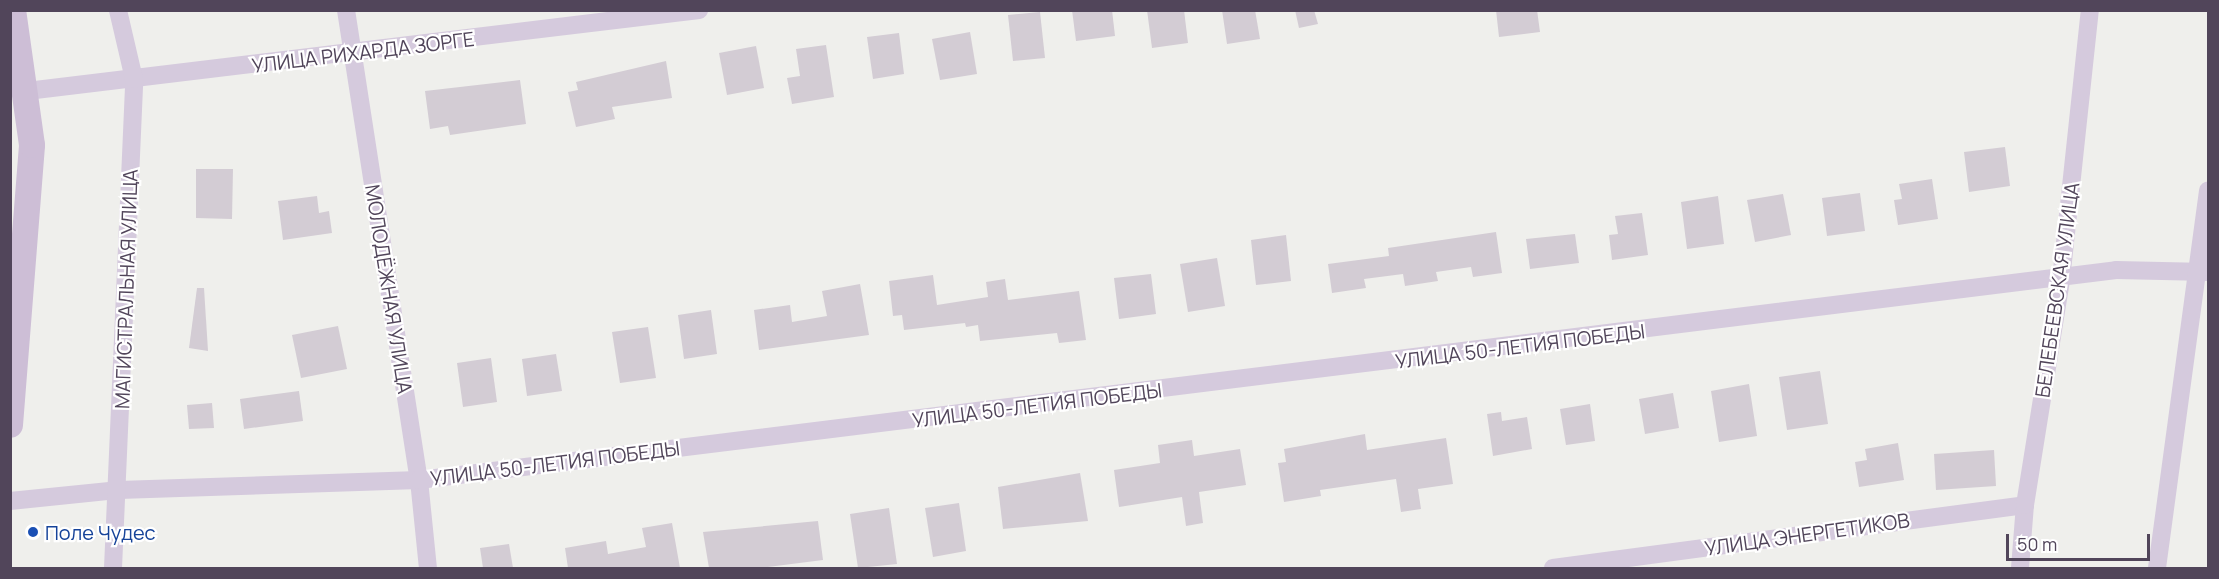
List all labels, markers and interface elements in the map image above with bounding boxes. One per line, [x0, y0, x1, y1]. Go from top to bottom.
street label: УЛИЦА РИХАРДА ЗОРГЕ [250, 26, 476, 78]
street label: МАГИСТРАЛЬНАЯ УЛИЦА [110, 169, 142, 409]
street label: БЕЛЕБЕЕВСКАЯ УЛИЦА [2030, 181, 2084, 399]
street label: МОЛОДЁЖНАЯ УЛИЦА [361, 183, 417, 395]
street label: УЛИЦА 50-ЛЕТИЯ ПОБЕДЫ [1394, 319, 1646, 373]
street label: УЛИЦА 50-ЛЕТИЯ ПОБЕДЫ [911, 378, 1163, 432]
street label: УЛИЦА 50-ЛЕТИЯ ПОБЕДЫ [429, 436, 681, 490]
street label: УЛИЦА ЭНЕРГЕТИКОВ [1703, 508, 1911, 560]
place label: Поле Чудес [45, 520, 156, 544]
scale bar [2009, 522, 2153, 560]
marker: Поле Чудес [26, 525, 40, 539]
text: 50 m [2017, 532, 2057, 556]

